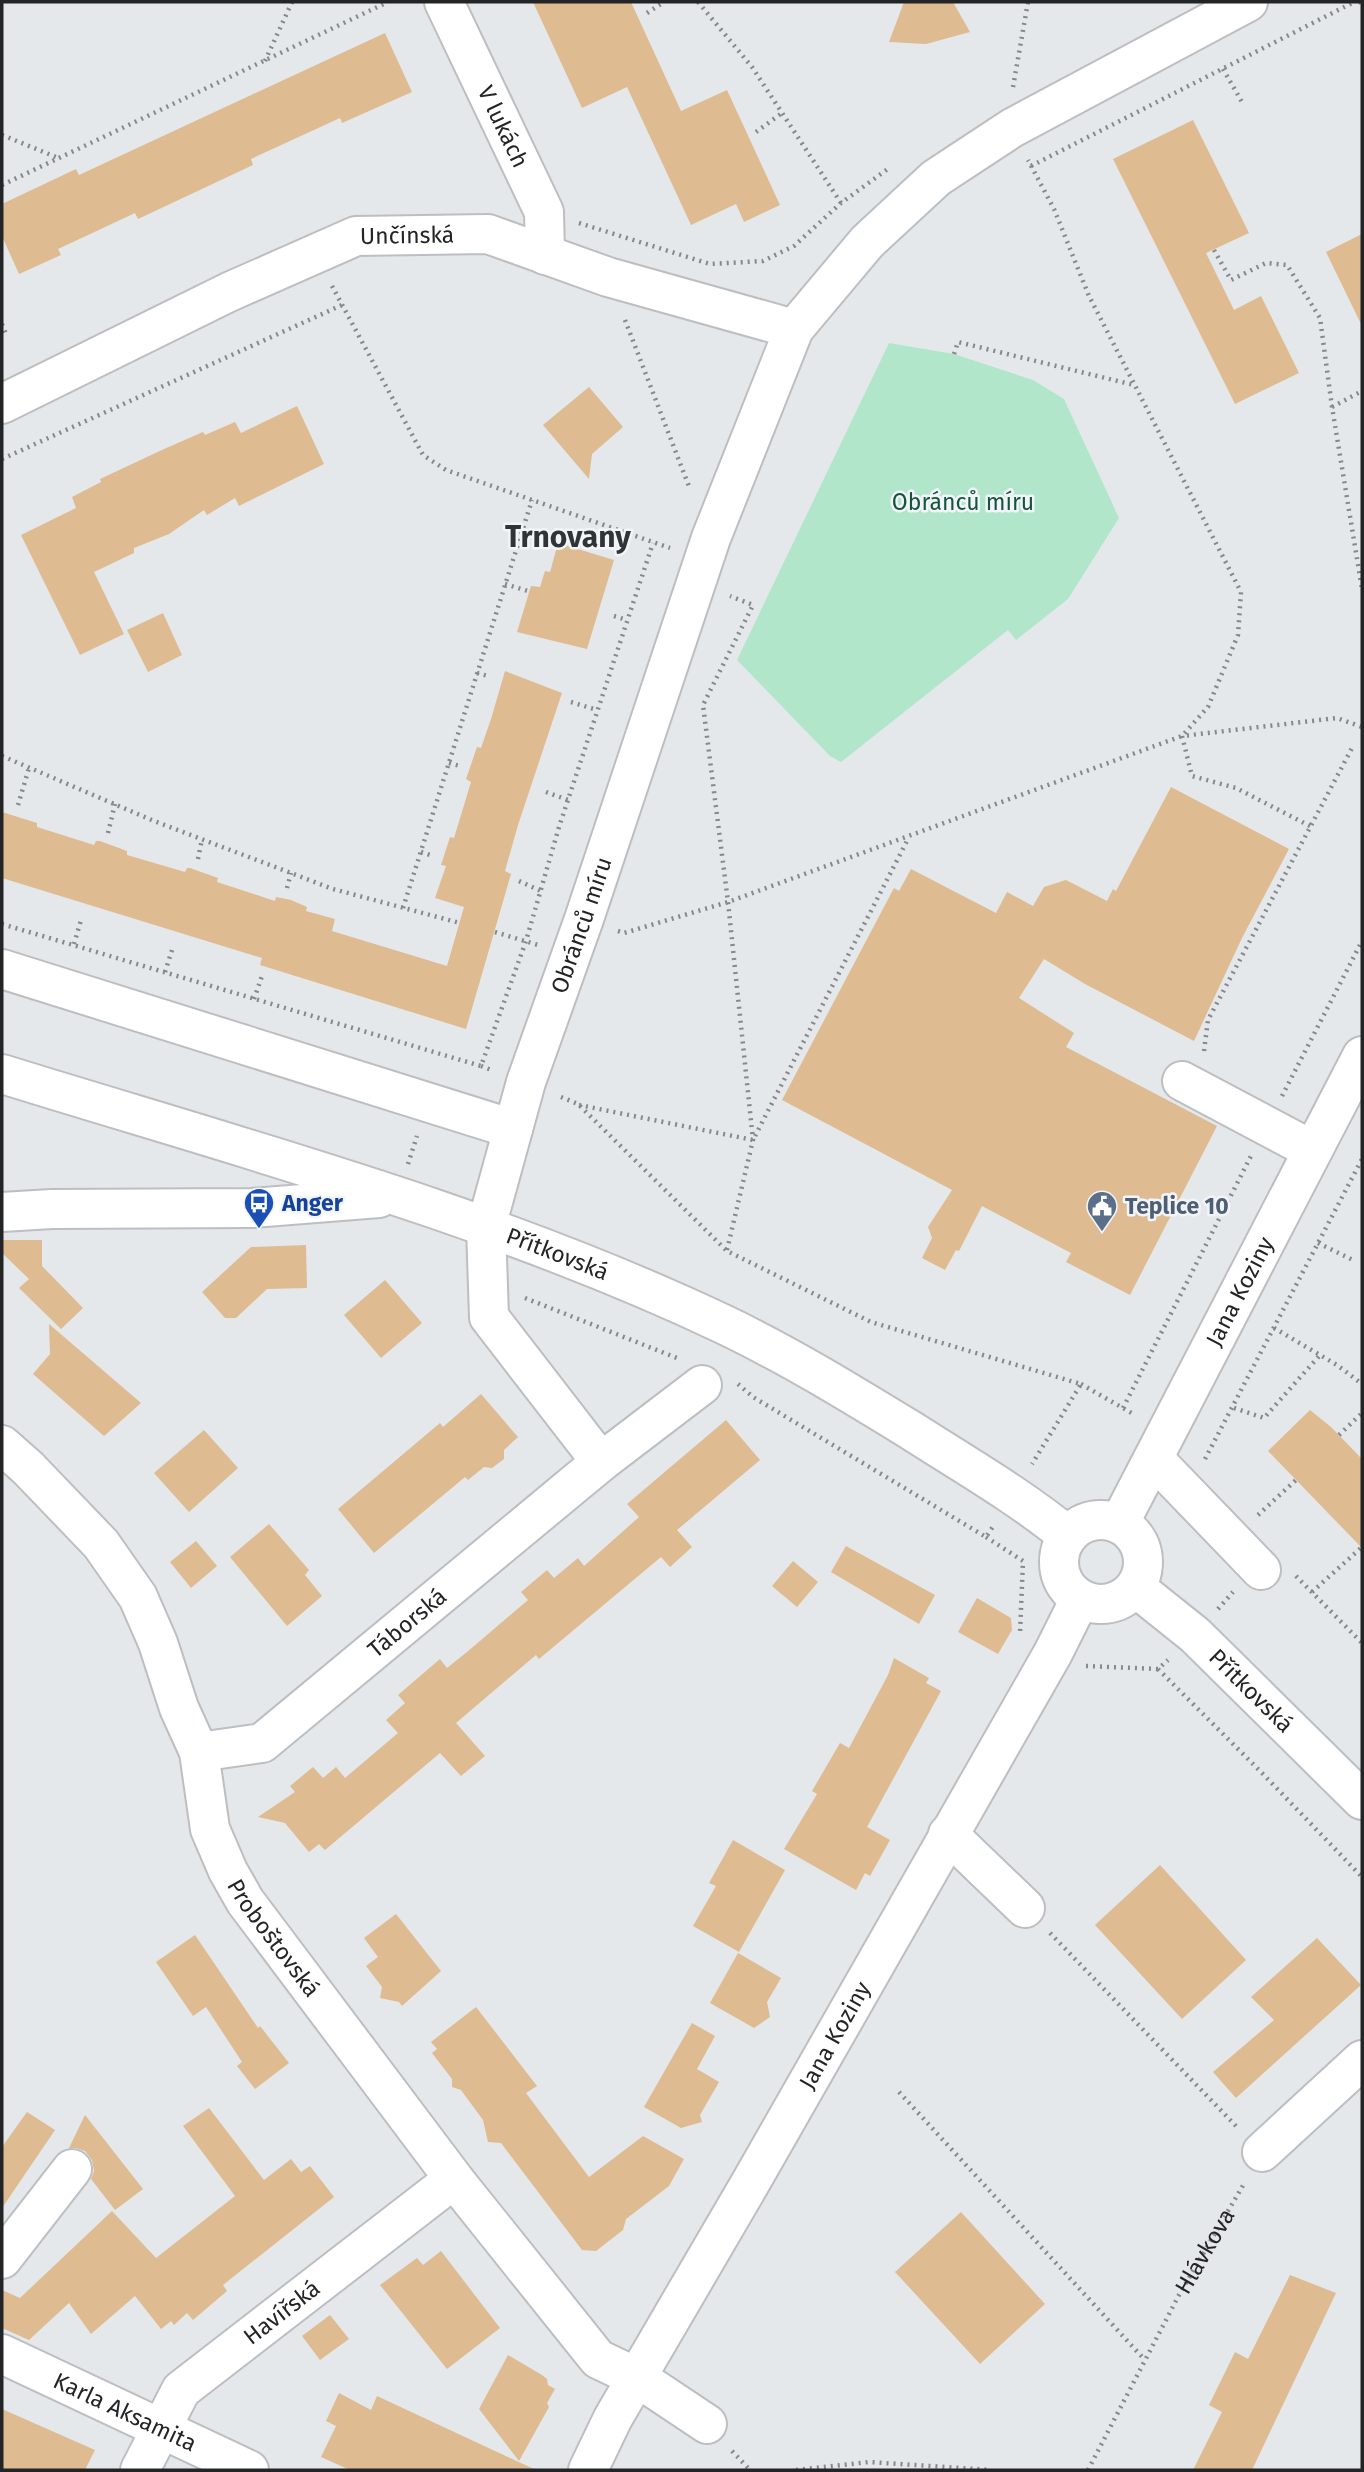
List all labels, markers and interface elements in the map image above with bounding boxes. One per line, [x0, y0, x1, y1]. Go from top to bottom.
street label: V lukách [472, 81, 535, 172]
street label: Unčínská [360, 221, 454, 250]
park label: Obránců míru [892, 488, 1034, 516]
district label: Trnovany [505, 519, 631, 555]
street label: Obránců míru [545, 853, 618, 997]
bus stop icon: Anger [242, 1186, 276, 1230]
place label: Anger [281, 1189, 344, 1217]
public building icon: Teplice 10 [1085, 1189, 1119, 1233]
place label: Teplice 10 [1125, 1192, 1229, 1220]
street label: Přítkovská [503, 1221, 613, 1286]
street label: Jana Koziny [1200, 1231, 1280, 1351]
street label: Táborská [362, 1582, 452, 1663]
street label: Přítkovská [1203, 1643, 1299, 1738]
street label: Proboštovská [221, 1874, 326, 2002]
street label: Jana Koziny [793, 1976, 877, 2094]
street label: Hlávkova [1169, 2203, 1240, 2299]
street label: Havířská [238, 2274, 325, 2351]
street label: Karla Aksamita [49, 2366, 201, 2457]

